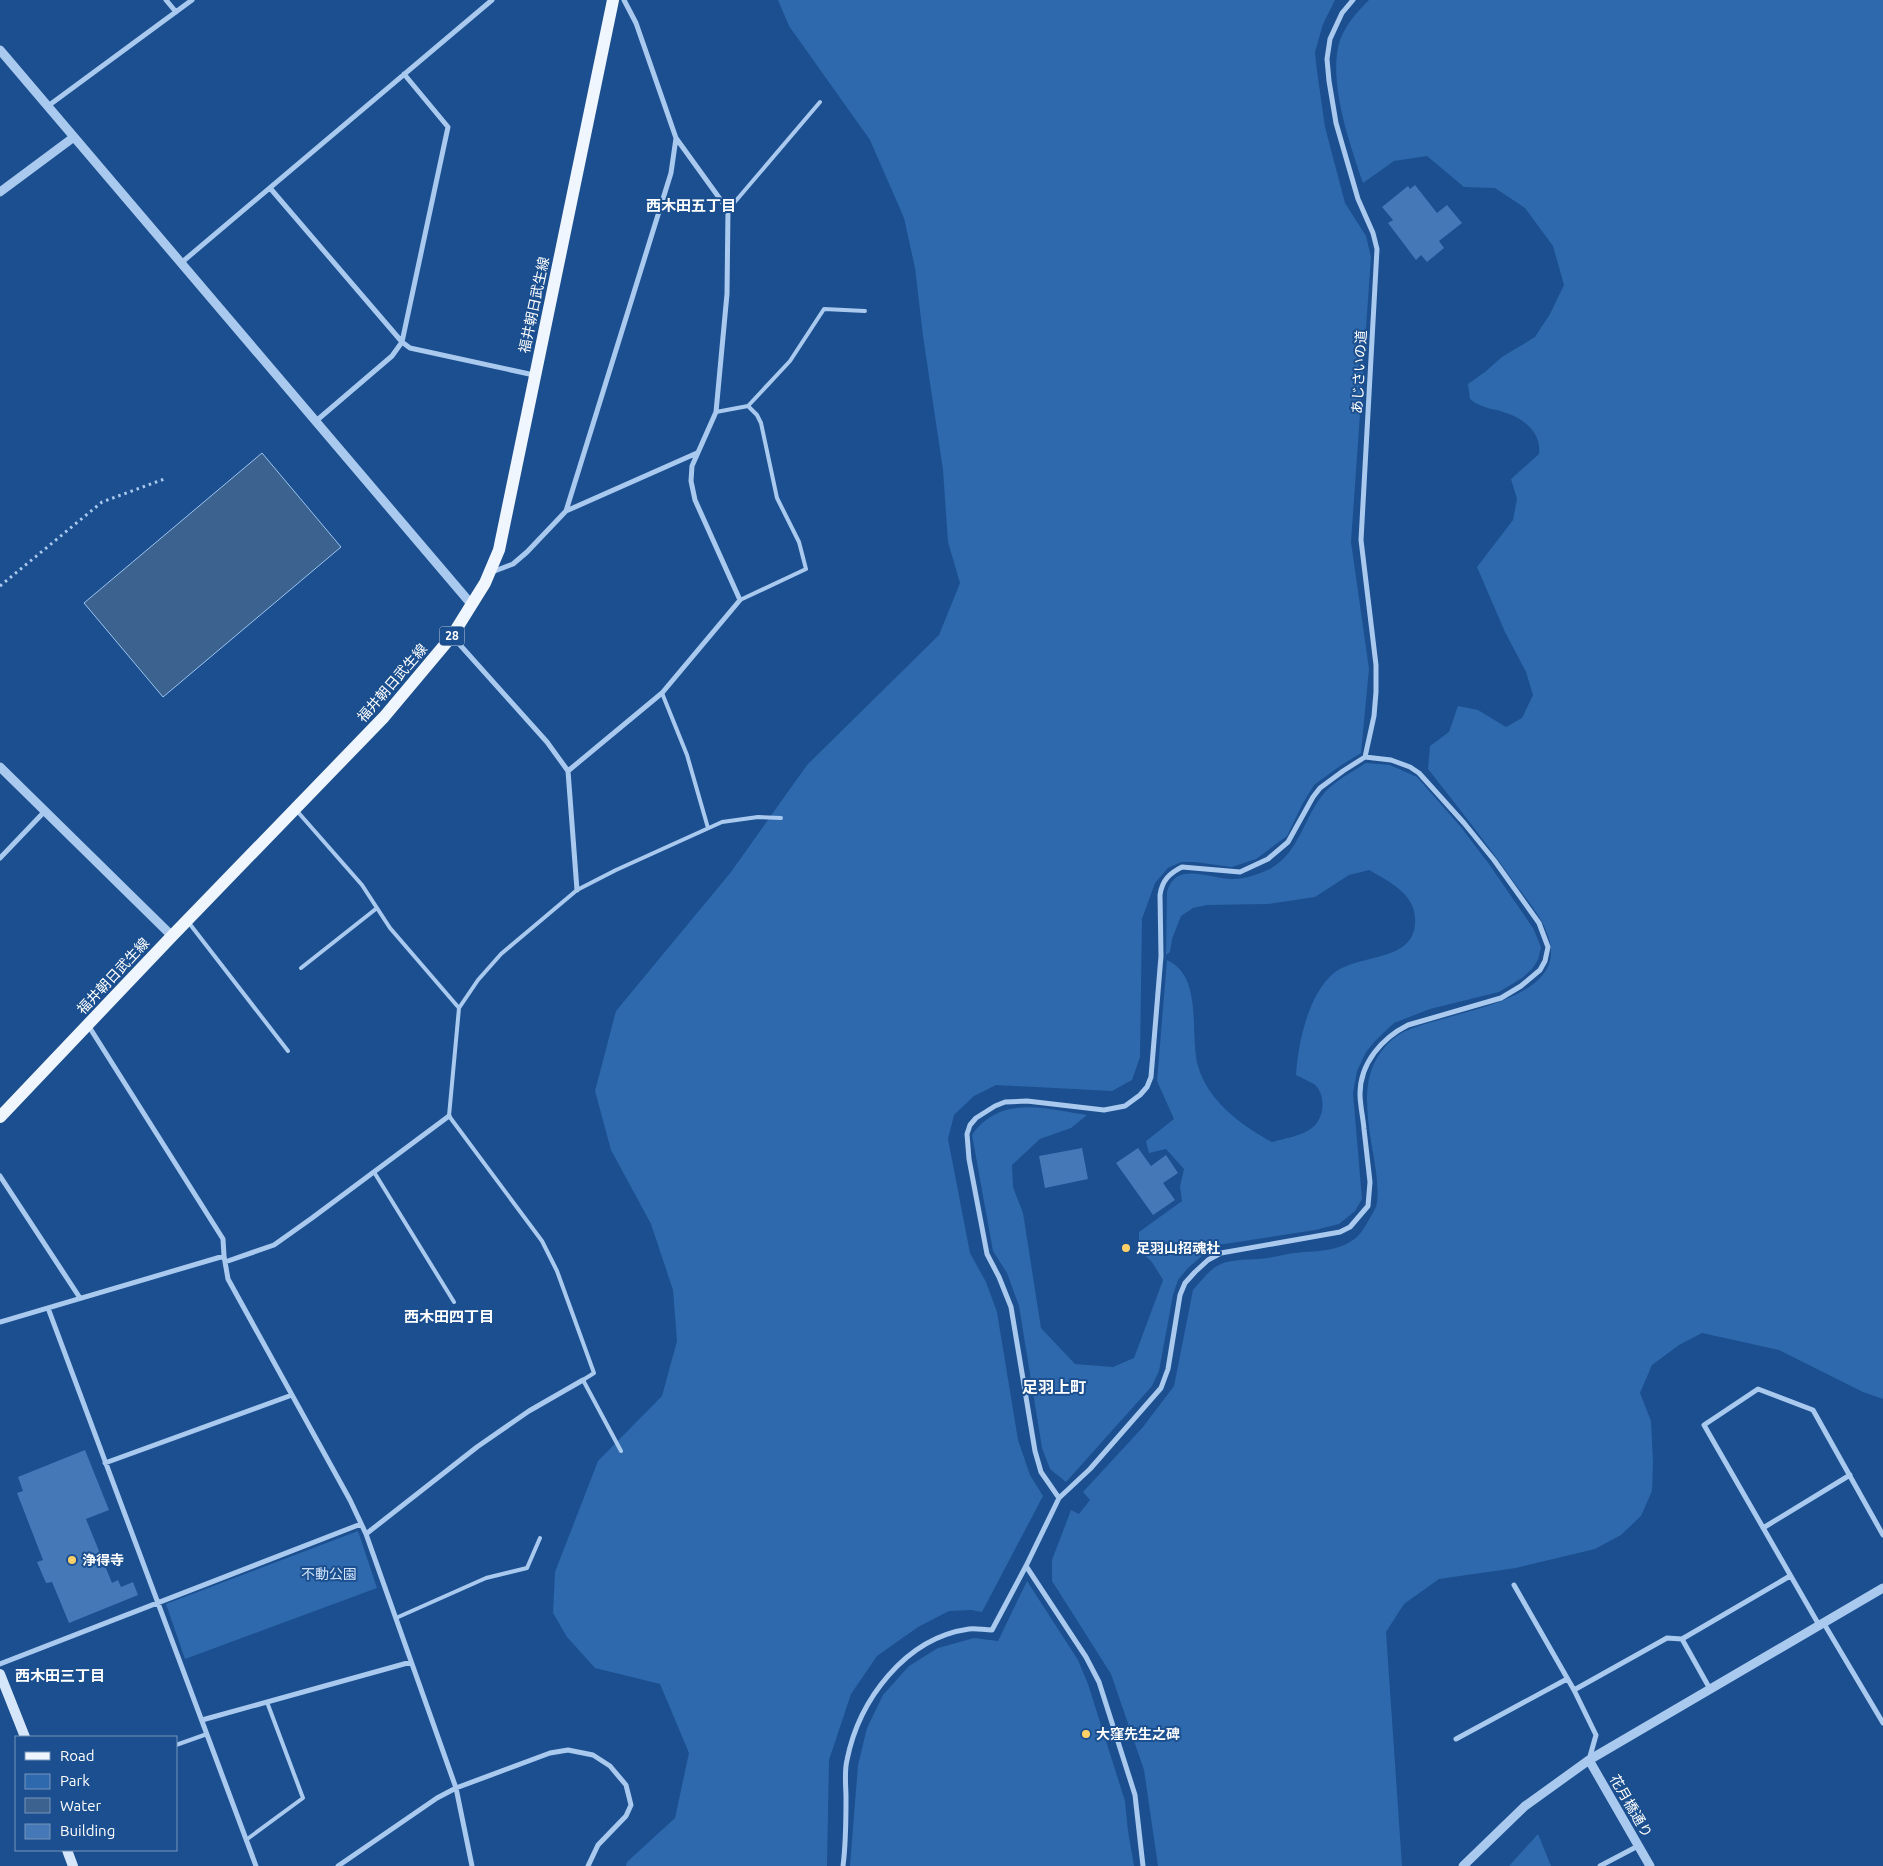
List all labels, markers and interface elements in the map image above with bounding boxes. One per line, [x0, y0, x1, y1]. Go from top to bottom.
district label: 西木田五丁目 [646, 197, 736, 214]
street label: 福井朝日武生線 [516, 255, 552, 355]
street label: あじさいの道 [1349, 330, 1369, 414]
road number: 28 [440, 626, 464, 646]
street label: 福井朝日武生線 [354, 641, 430, 725]
street label: 福井朝日武生線 [74, 935, 152, 1017]
place label: 足羽山招魂社 [1136, 1240, 1220, 1256]
marker: 足羽山招魂社 [1120, 1242, 1132, 1254]
district label: 西木田四丁目 [404, 1308, 494, 1325]
district label: 足羽上町 [1022, 1378, 1086, 1396]
place label: 浄得寺 [82, 1552, 124, 1568]
marker: 浄得寺 [66, 1554, 78, 1566]
park label: 不動公園 [301, 1566, 357, 1582]
district label: 西木田三丁目 [15, 1667, 105, 1684]
place label: 大窪先生之碑 [1096, 1726, 1180, 1742]
marker: 大窪先生之碑 [1080, 1728, 1092, 1740]
legend [15, 1736, 178, 1851]
text: Road [60, 1747, 95, 1764]
text: Park [60, 1772, 90, 1789]
street label: 花月橋通り [1607, 1772, 1655, 1840]
text: Water [60, 1797, 101, 1814]
text: Building [60, 1822, 115, 1839]

